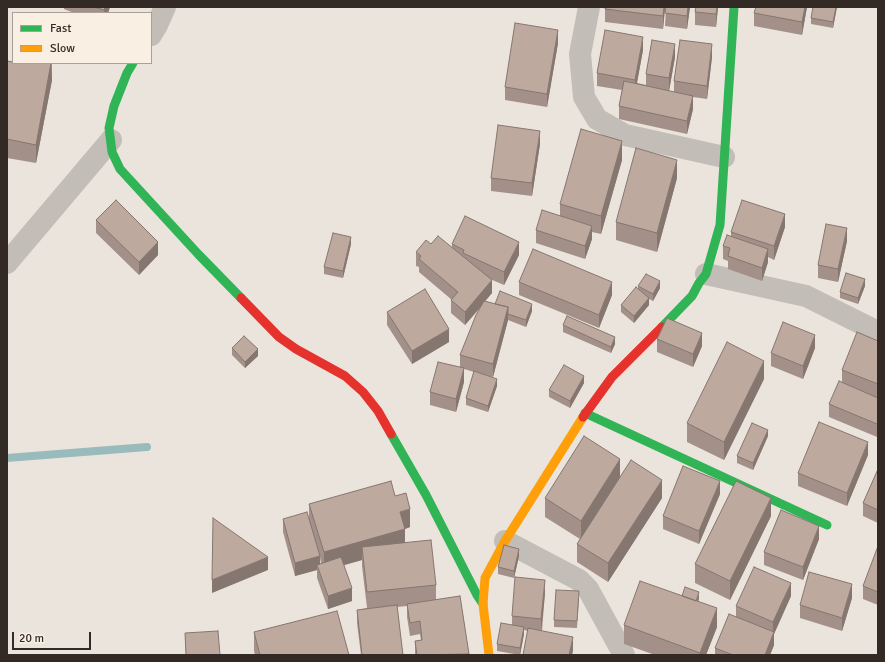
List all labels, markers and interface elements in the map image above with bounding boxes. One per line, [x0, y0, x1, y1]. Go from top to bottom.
legend [12, 12, 152, 64]
text: Fast [50, 21, 71, 36]
text: Slow [50, 41, 75, 56]
scale bar [14, 624, 93, 650]
text: 20 m [19, 631, 44, 646]

